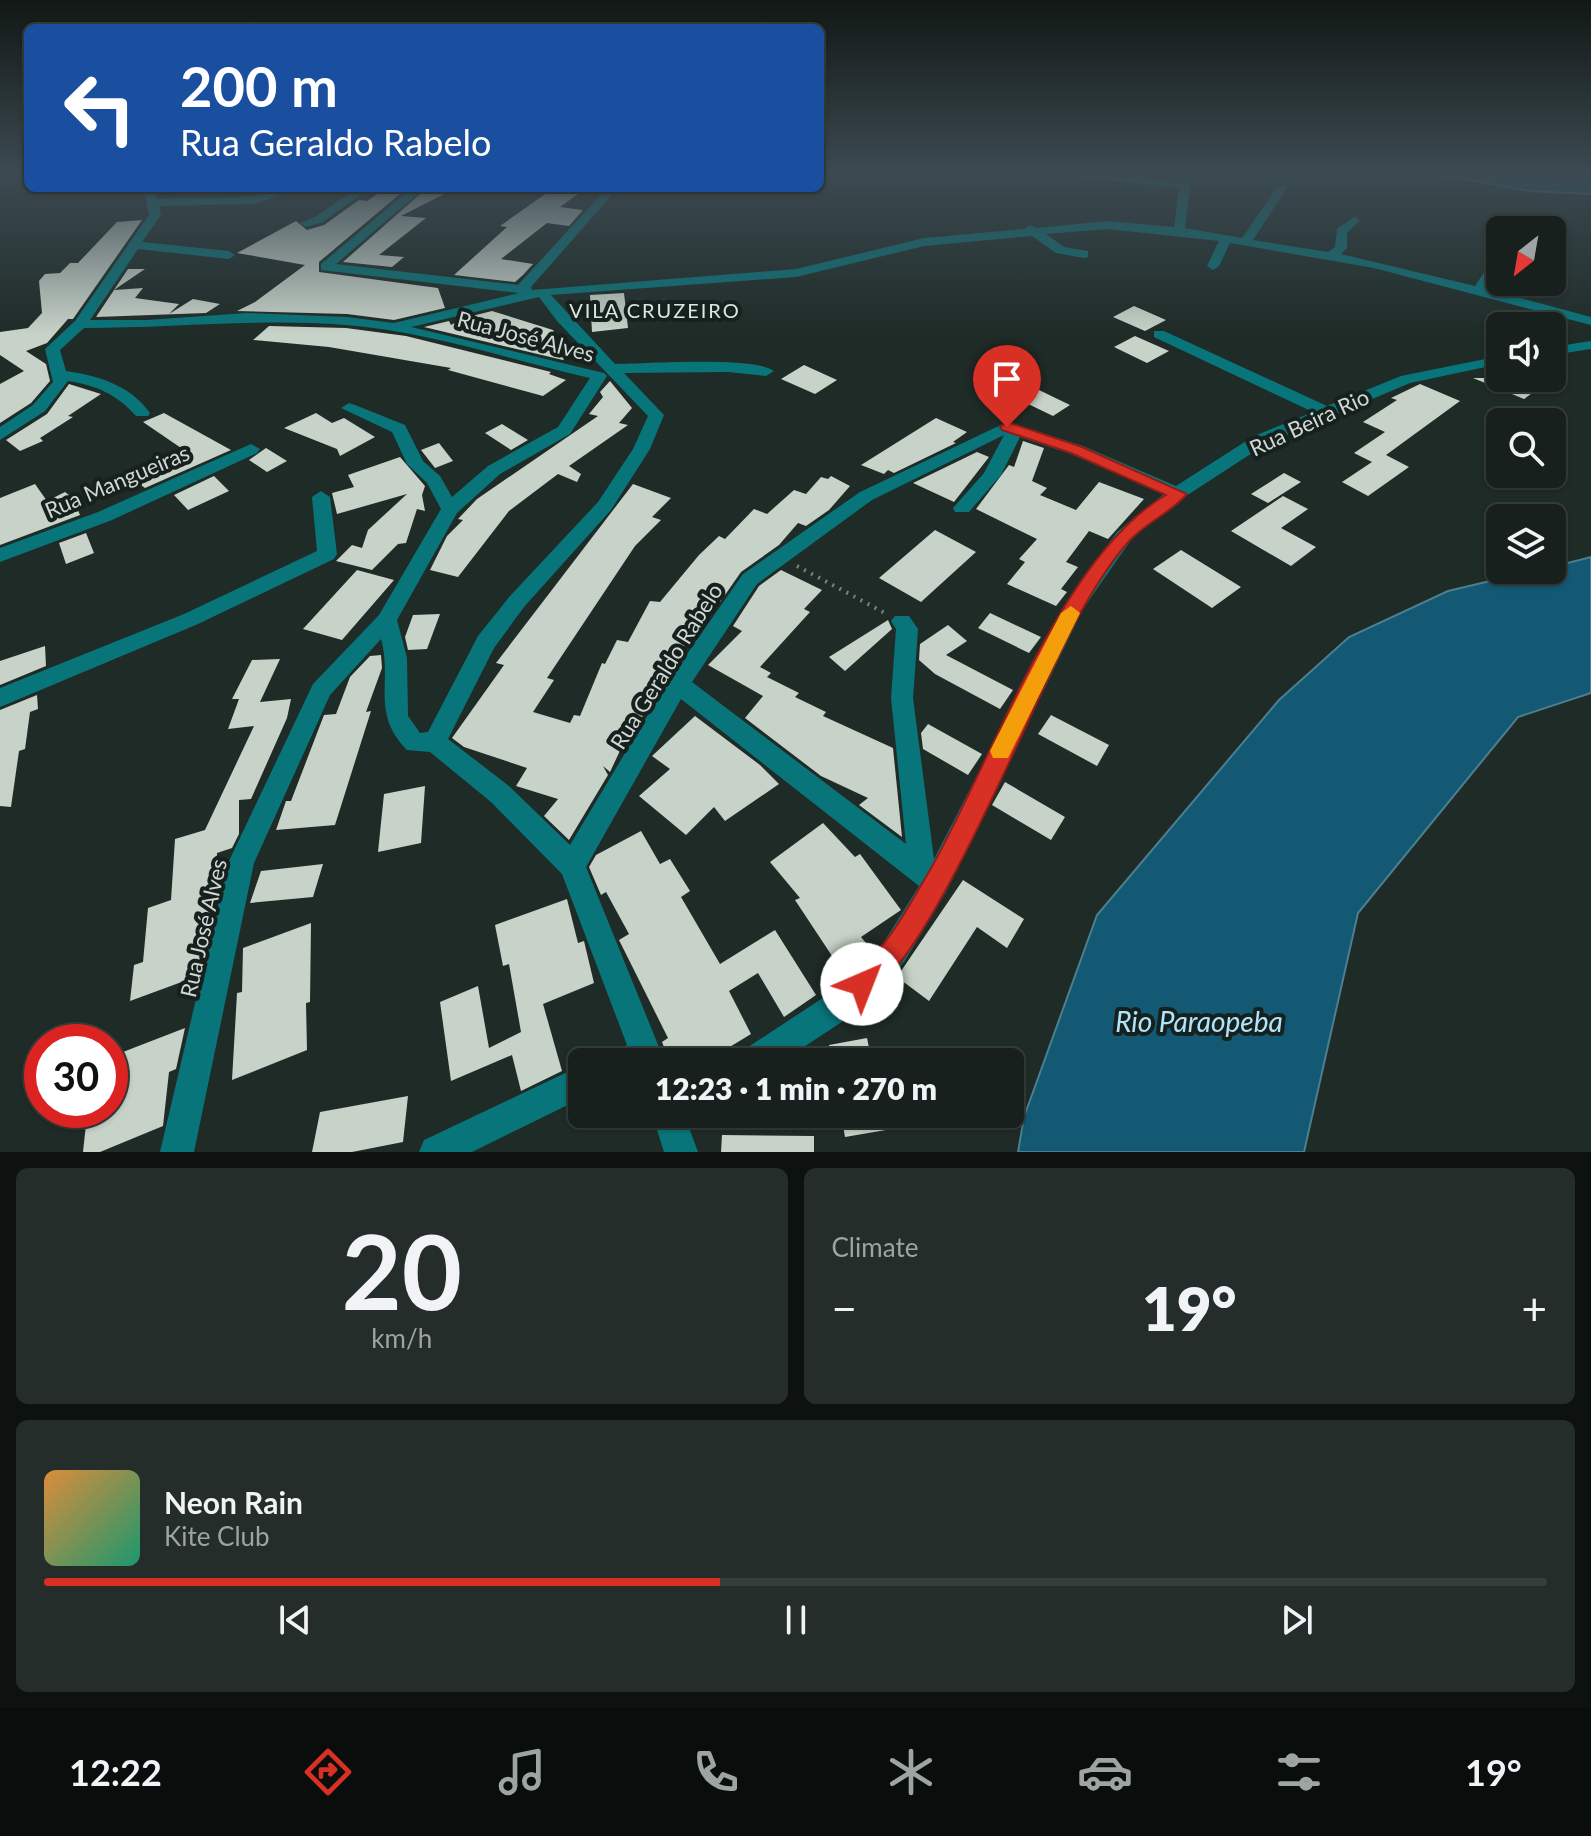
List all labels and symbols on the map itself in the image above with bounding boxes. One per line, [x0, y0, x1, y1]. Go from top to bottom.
north arrow [1486, 216, 1566, 296]
district label: VILA CRUZEIRO [569, 298, 741, 322]
street label: Rua José Alves [454, 305, 598, 367]
pin [973, 345, 1041, 427]
street label: Rua Beira Rio [1245, 383, 1373, 461]
street label: Rua Mangueiras [41, 438, 193, 524]
street label: Rua Geraldo Rabelo [604, 578, 728, 754]
street label: Rua José Alves [174, 856, 232, 1000]
position arrow [820, 942, 904, 1026]
water label: Rio Paraopeba [1115, 1004, 1283, 1038]
speed limit sign: 30 [24, 1024, 128, 1128]

